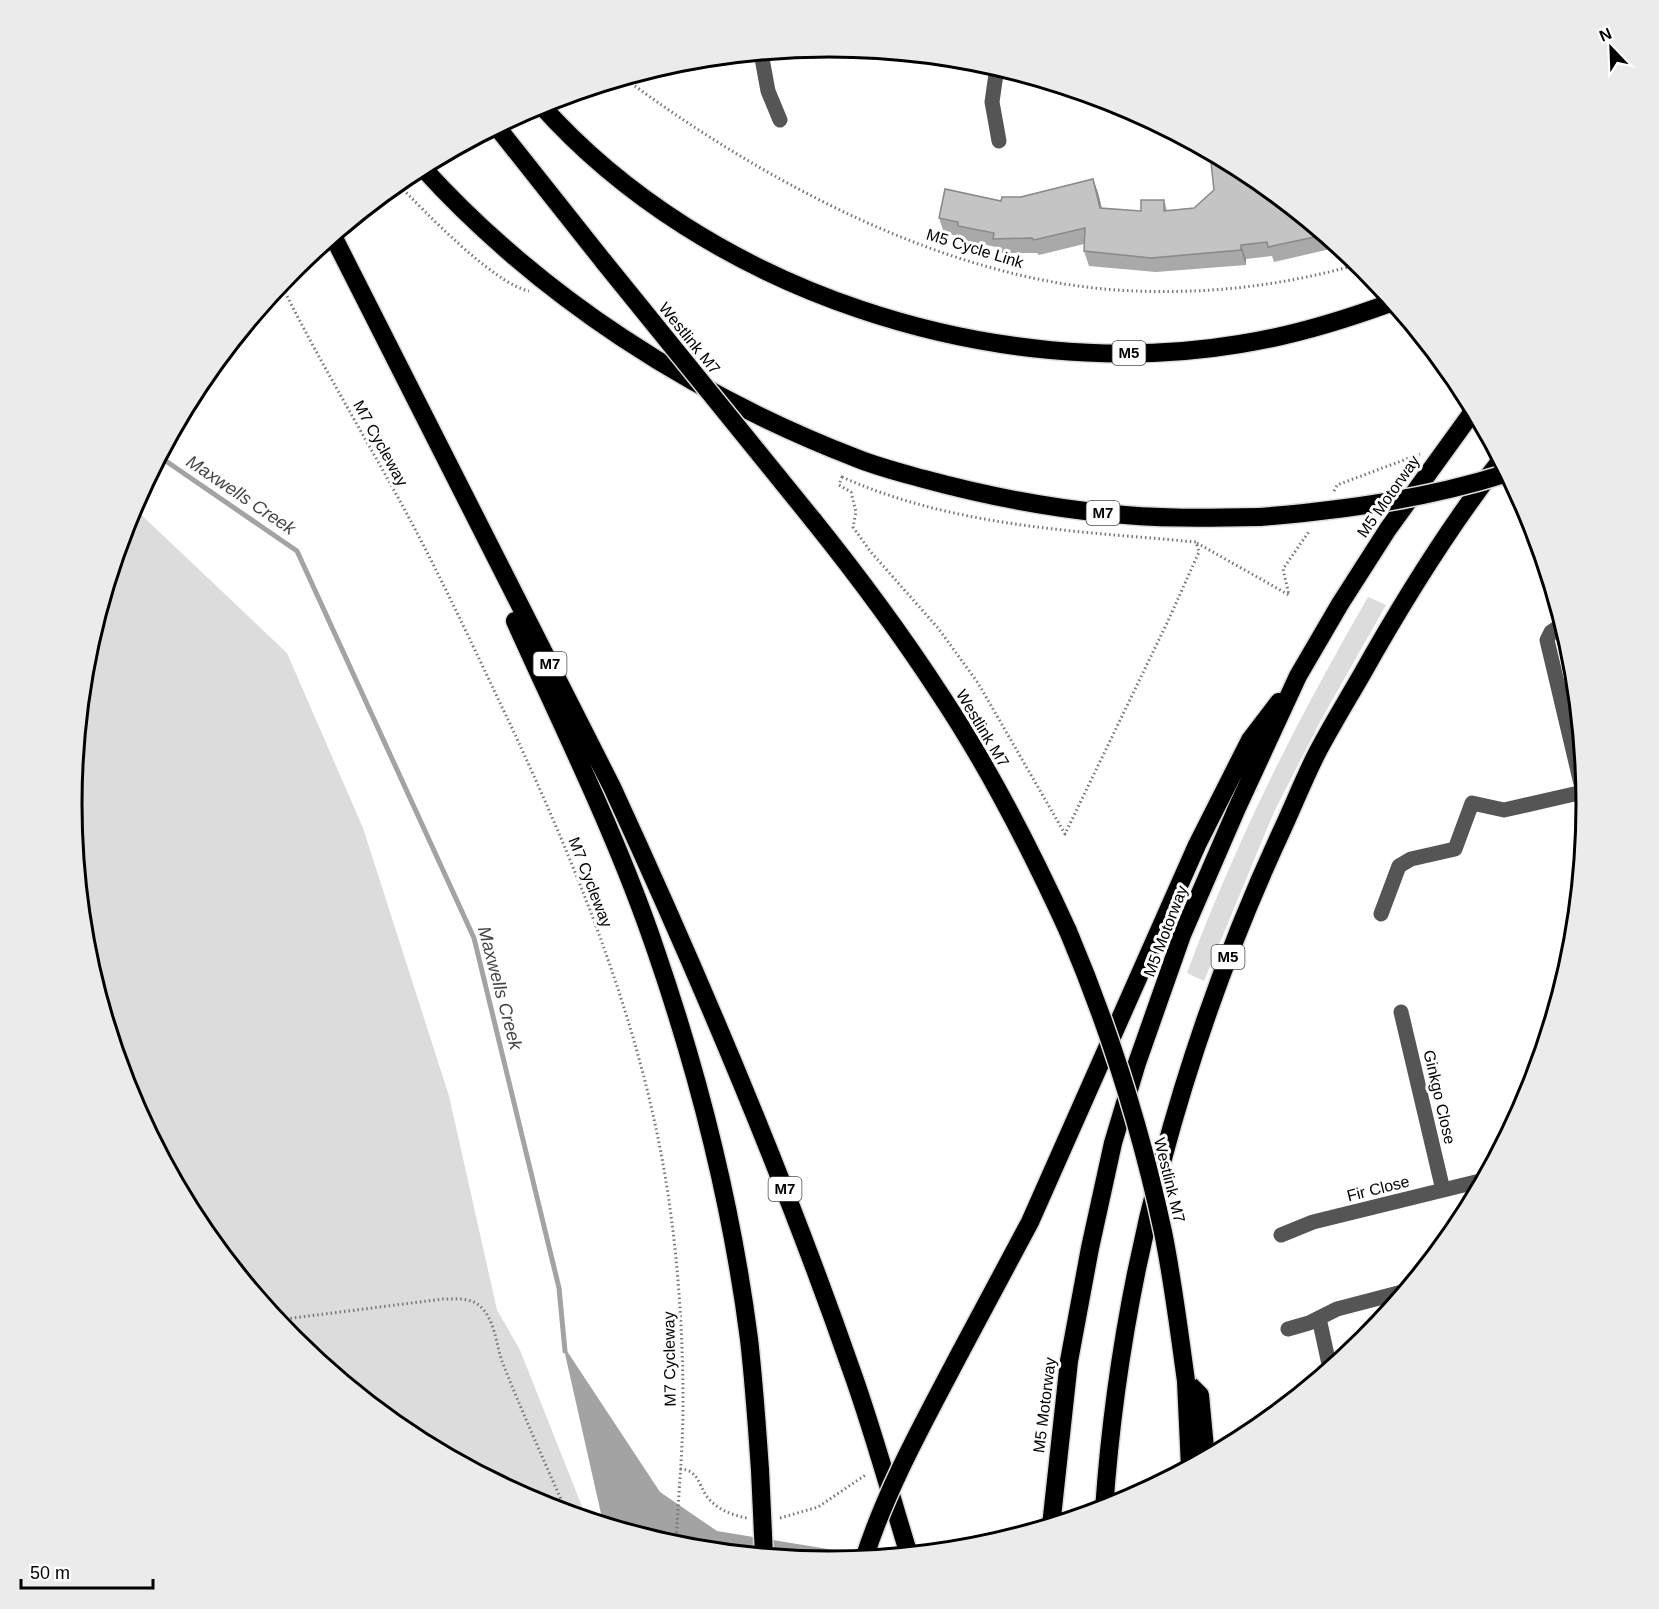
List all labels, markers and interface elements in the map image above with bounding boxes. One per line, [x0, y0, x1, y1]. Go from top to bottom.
north arrow [1581, 18, 1641, 78]
text: N [1597, 25, 1614, 45]
street label: M5 Cycle Link [924, 226, 1026, 272]
street label: Westlink M7 [656, 299, 724, 377]
road number: M5 [1112, 341, 1146, 365]
street label: M7 Cycleway [350, 398, 411, 489]
water label: Maxwells Creek [183, 451, 300, 539]
street label: M5 Motorway [1354, 452, 1423, 540]
road number: M7 [1086, 501, 1120, 525]
road number: M7 [534, 652, 566, 676]
street label: Westlink M7 [953, 687, 1012, 770]
street label: M7 Cycleway [566, 835, 616, 930]
street label: M5 Motorway [1140, 883, 1191, 979]
water label: Maxwells Creek [474, 924, 526, 1053]
road number: M5 [1212, 945, 1244, 969]
street label: Ginkgo Close [1420, 1048, 1459, 1146]
street label: Westlink M7 [1151, 1136, 1188, 1224]
street label: Fir Close [1345, 1172, 1411, 1204]
road number: M7 [768, 1177, 802, 1201]
street label: M7 Cycleway [660, 1311, 679, 1407]
street label: M5 Motorway [1030, 1356, 1059, 1454]
scale bar [21, 1552, 153, 1590]
text: 50 m [30, 1563, 70, 1583]

